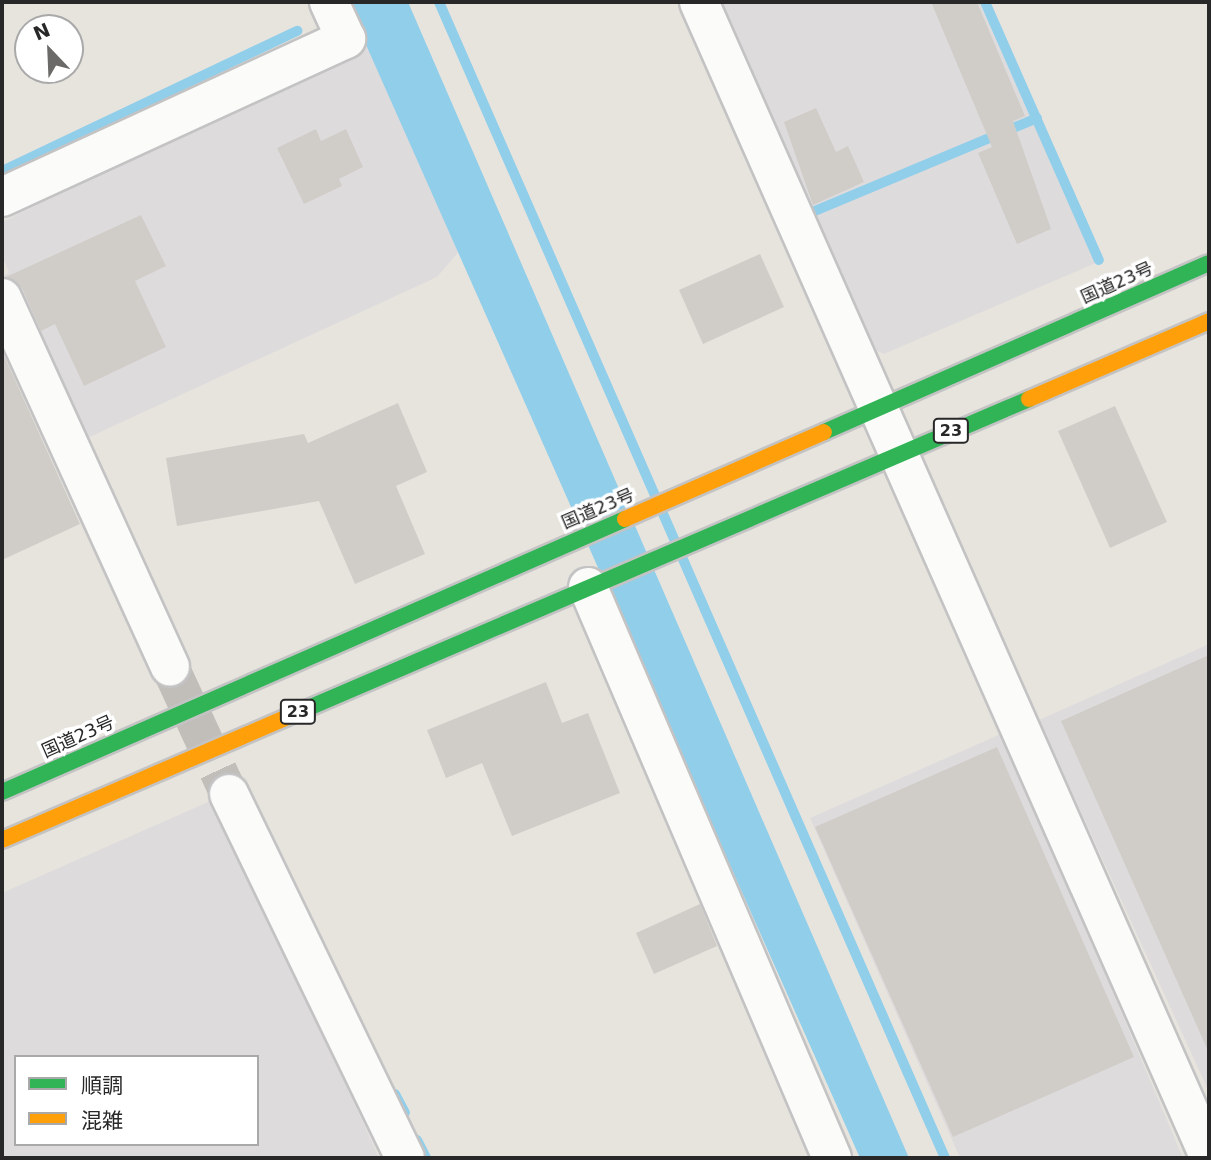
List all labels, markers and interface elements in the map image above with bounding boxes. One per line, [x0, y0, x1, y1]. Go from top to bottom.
north arrow [14, 14, 84, 84]
text: N [30, 18, 53, 45]
street label: 国道23号 [1077, 257, 1157, 309]
road number: 23 [932, 418, 970, 444]
street label: 国道23号 [558, 484, 638, 534]
road number: 23 [279, 699, 317, 724]
street label: 国道23号 [38, 711, 118, 763]
legend [14, 1055, 259, 1146]
text: 順調 [81, 1074, 123, 1098]
text: 混雑 [81, 1109, 123, 1133]

